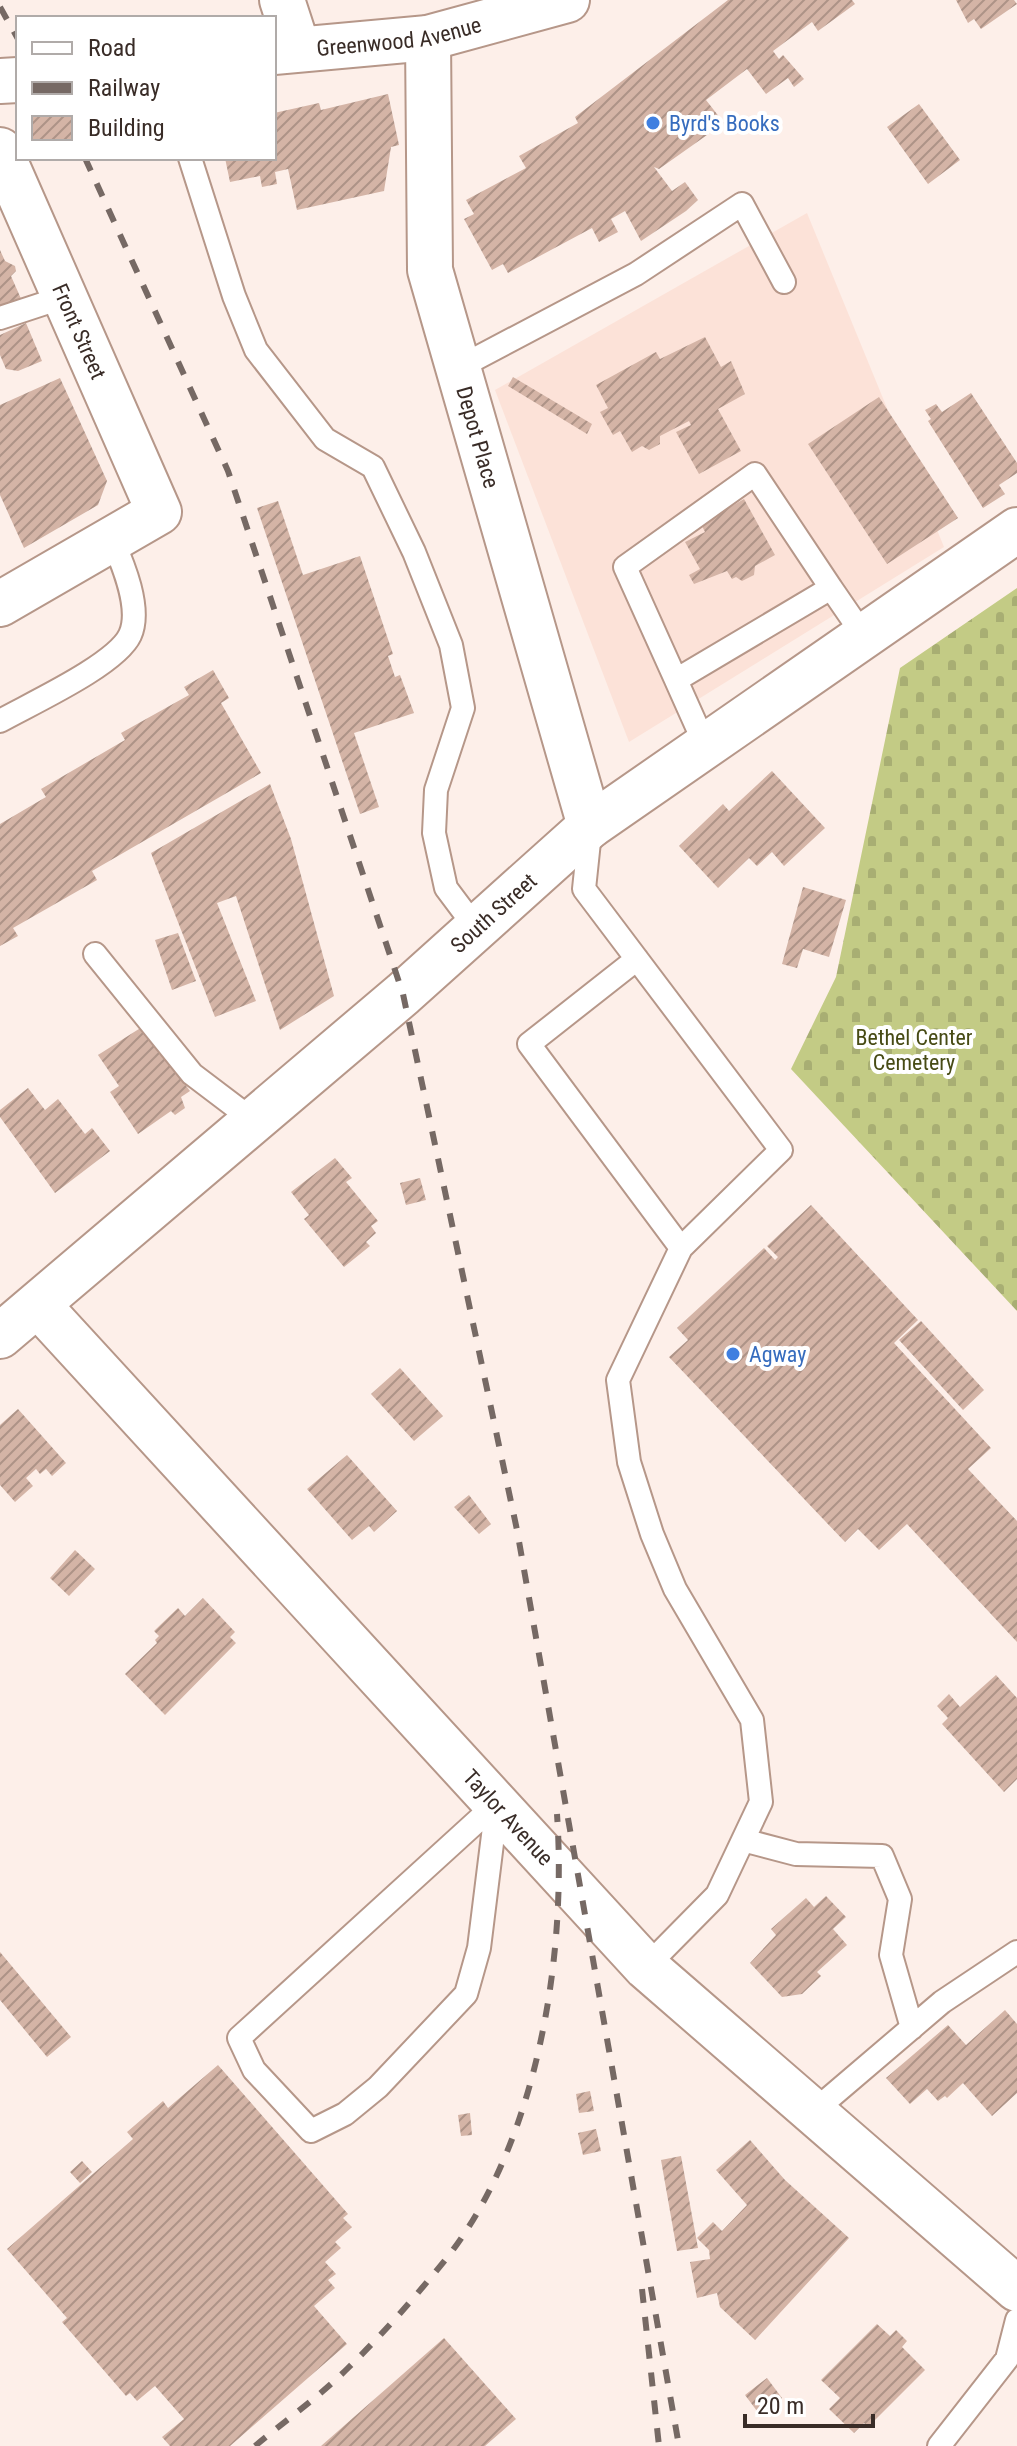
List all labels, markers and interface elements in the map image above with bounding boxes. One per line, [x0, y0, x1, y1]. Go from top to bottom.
street label: Greenwood Avenue [315, 12, 484, 61]
legend [16, 16, 276, 160]
text: Road [88, 34, 136, 62]
text: Railway [88, 74, 160, 102]
place label: Byrd's Books [669, 111, 780, 136]
text: Building [88, 114, 165, 142]
marker: Byrd's Books [644, 114, 662, 132]
street label: Front Street [48, 280, 112, 383]
street label: Depot Place [452, 383, 505, 491]
street label: South Street [445, 868, 541, 958]
park label: Bethel Center Cemetery [856, 1025, 973, 1075]
place label: Agway [749, 1342, 806, 1367]
marker: Agway [724, 1345, 742, 1363]
street label: Taylor Avenue [458, 1764, 559, 1870]
scale bar [745, 2378, 873, 2428]
text: 20 m [757, 2392, 804, 2420]

